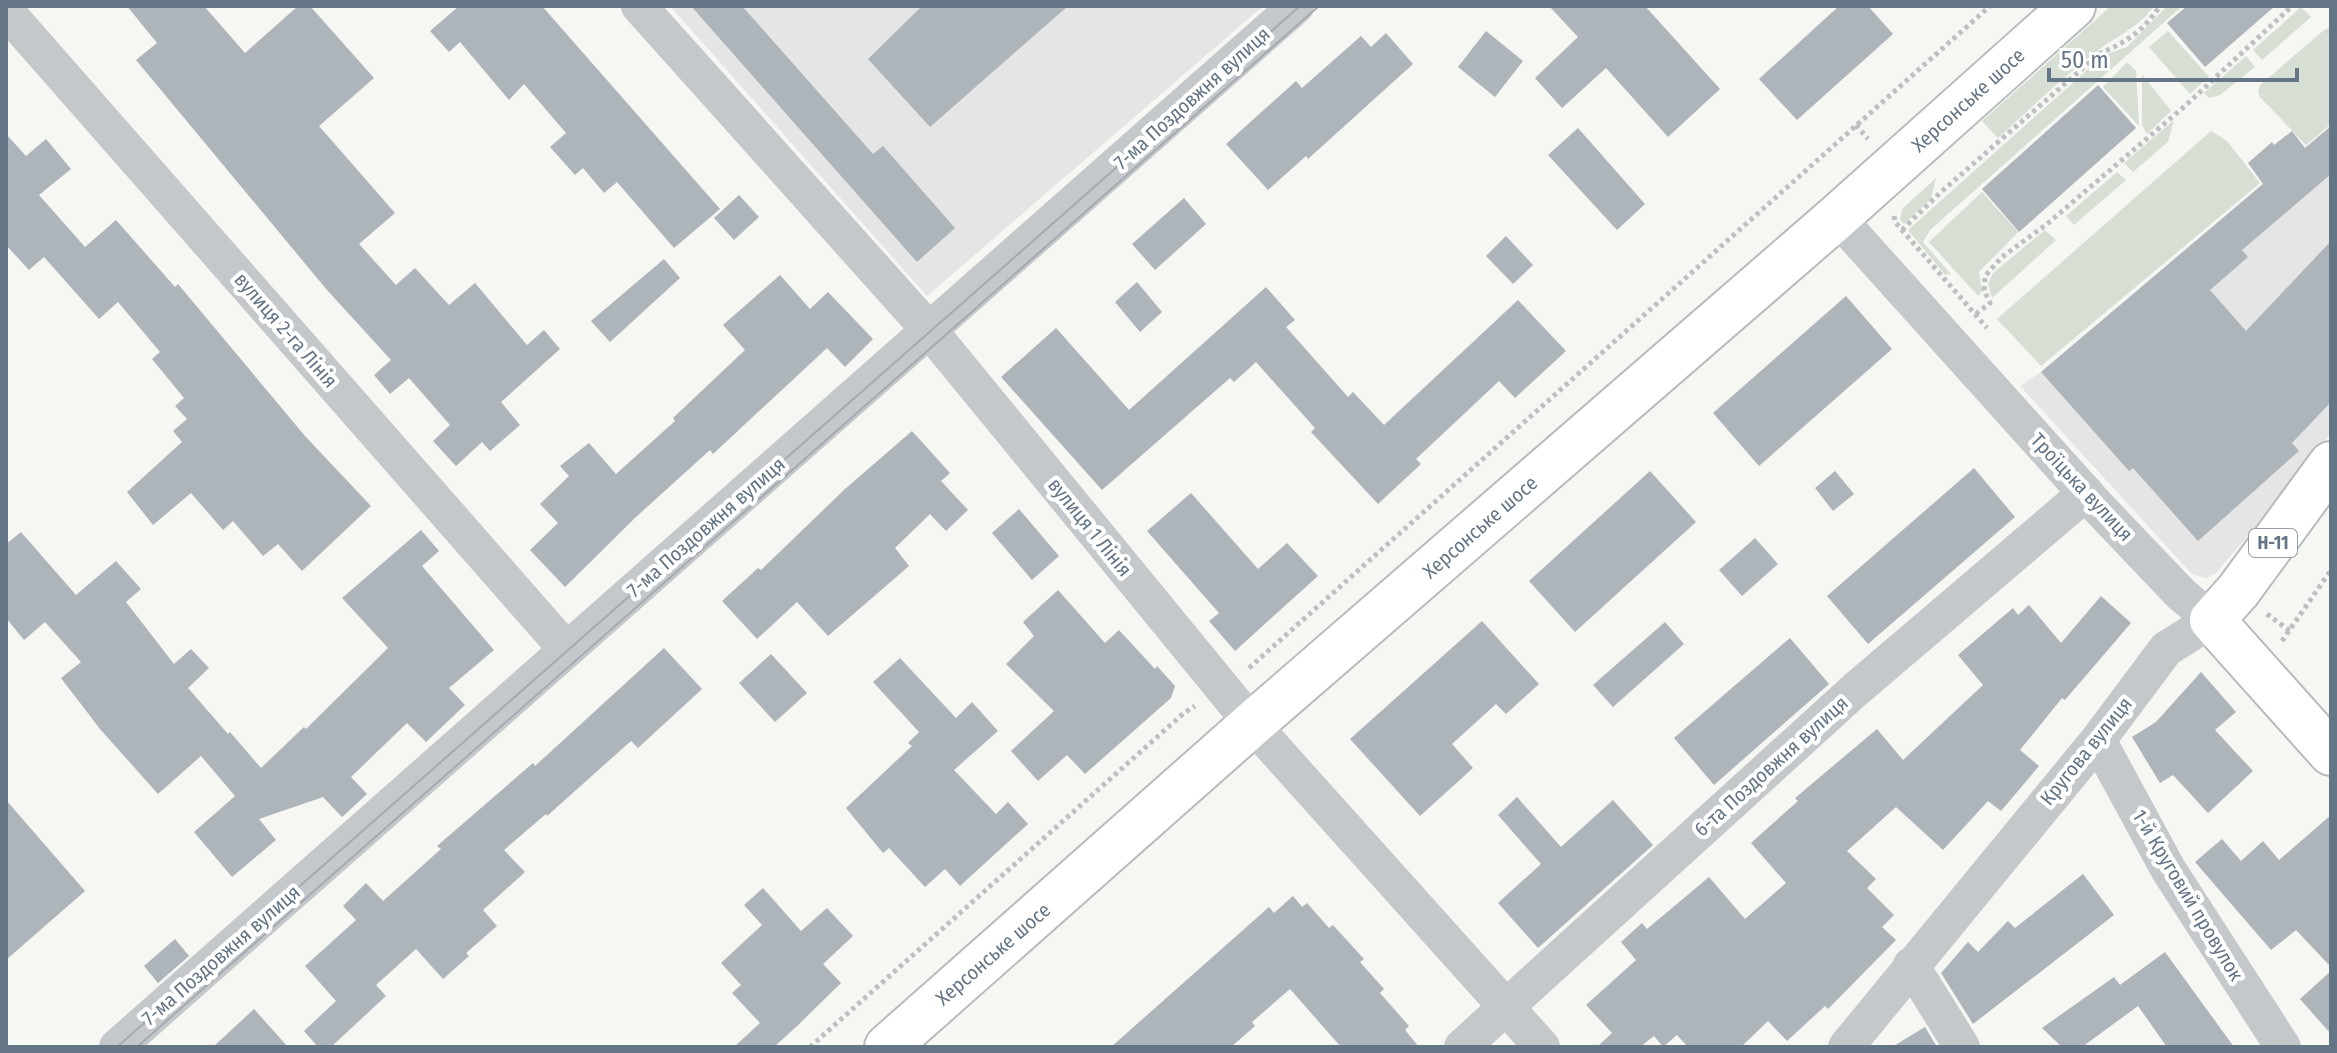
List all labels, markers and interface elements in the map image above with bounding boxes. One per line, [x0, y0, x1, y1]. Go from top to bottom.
street label: 7-ма Поздовжня вулиця [1109, 22, 1275, 174]
scale bar [2049, 32, 2297, 82]
street label: Херсонське шосе [1907, 43, 2029, 157]
text: 50 m [2061, 46, 2109, 74]
street label: вулиця 2-га Лінія [229, 267, 343, 393]
street label: Троїцька вулиця [2026, 428, 2138, 546]
street label: 7-ма Поздовжня вулиця [622, 452, 790, 602]
street label: Херсонське шосе [1418, 471, 1542, 583]
street label: вулиця 1 Лінія [1043, 473, 1137, 581]
road number: Н-11 [2249, 529, 2297, 557]
street label: 6-та Поздовжня вулиця [1689, 691, 1853, 841]
street label: Кругова вулиця [2035, 692, 2137, 810]
street label: 1-й Круговий провулок [2127, 805, 2249, 985]
street label: 7-ма Поздовжня вулиця [137, 880, 305, 1030]
street label: Херсонське шосе [931, 898, 1055, 1010]

